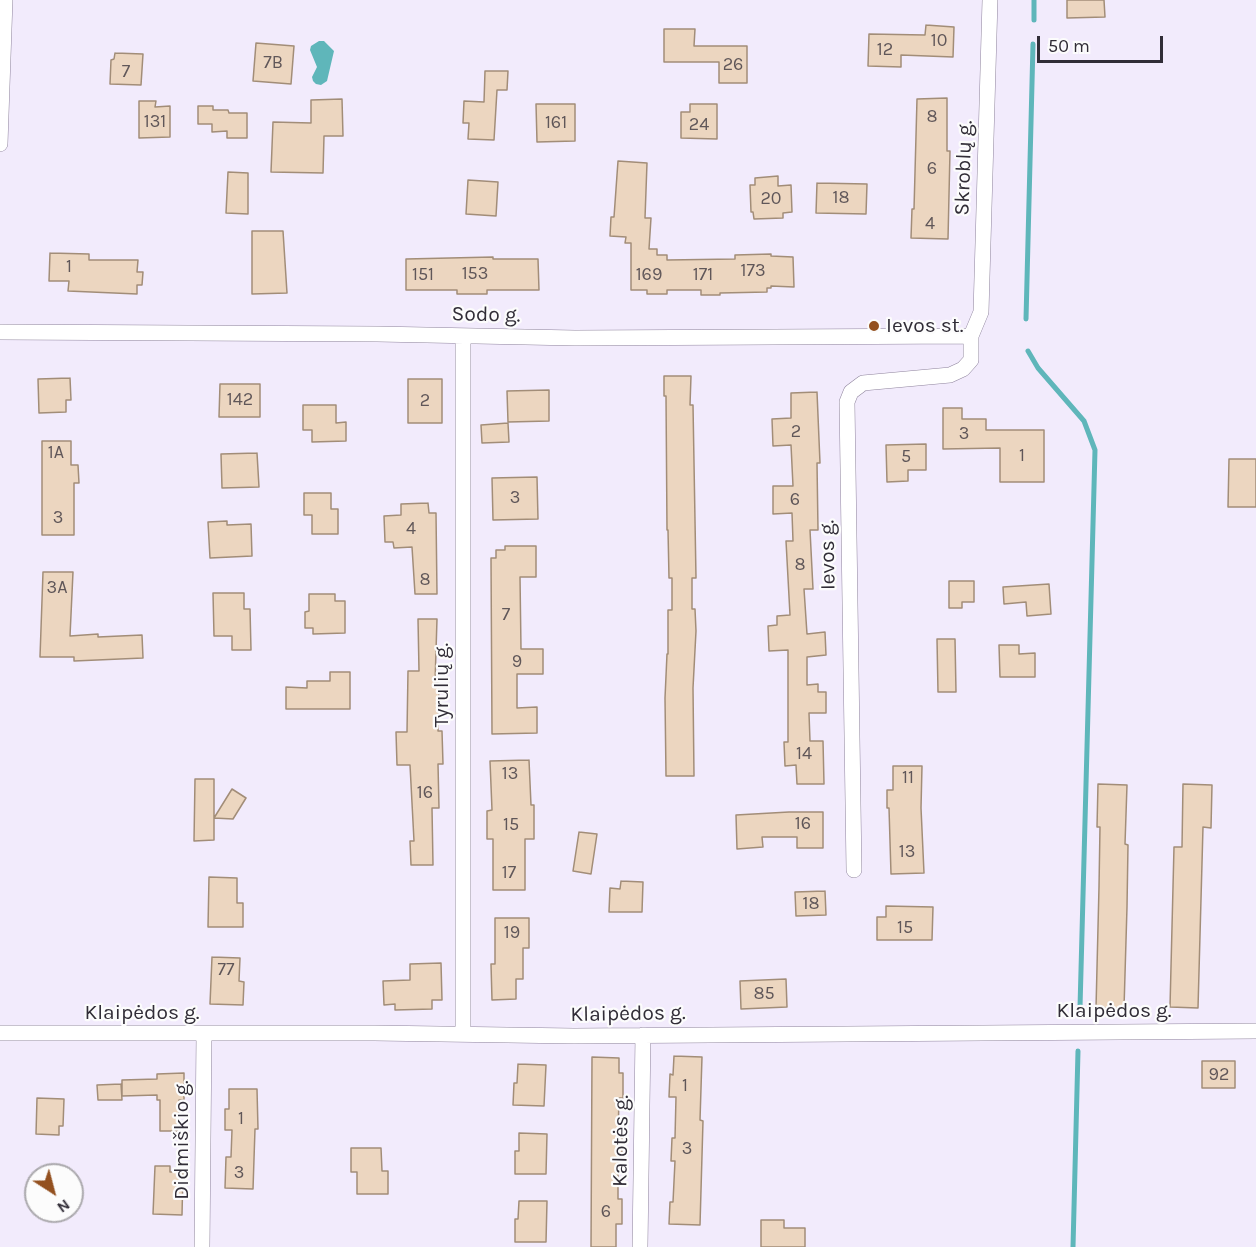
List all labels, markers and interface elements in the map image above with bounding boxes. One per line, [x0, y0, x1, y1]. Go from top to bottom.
scale bar [1040, 24, 1166, 62]
house number: 10 [931, 30, 947, 52]
text: 50 m [1048, 35, 1090, 57]
house number: 12 [877, 39, 893, 61]
house number: 7B [263, 52, 283, 74]
house number: 26 [723, 54, 743, 76]
house number: 7 [122, 61, 130, 83]
house number: 8 [926, 106, 938, 128]
house number: 131 [144, 111, 166, 133]
house number: 161 [545, 112, 567, 134]
house number: 24 [689, 114, 709, 136]
street label: Skroblų g. [950, 120, 978, 216]
house number: 6 [927, 158, 937, 180]
house number: 18 [832, 187, 850, 209]
house number: 20 [760, 188, 782, 210]
house number: 4 [925, 213, 935, 235]
house number: 1 [66, 256, 72, 278]
house number: 173 [740, 260, 766, 282]
house number: 153 [462, 263, 488, 285]
house number: 151 [412, 264, 434, 286]
house number: 169 [636, 264, 662, 286]
house number: 171 [693, 264, 713, 286]
street label: Sodo g. [451, 302, 521, 328]
place label: Ievos st. [886, 313, 963, 339]
marker: Ievos st. [867, 319, 881, 333]
house number: 142 [227, 389, 253, 411]
house number: 2 [420, 390, 430, 412]
house number: 2 [791, 421, 801, 443]
house number: 3 [959, 423, 969, 445]
house number: 1A [48, 442, 64, 464]
house number: 1 [1019, 445, 1025, 467]
house number: 5 [901, 446, 911, 468]
house number: 3 [510, 487, 520, 509]
house number: 6 [790, 489, 800, 511]
house number: 3 [53, 507, 63, 529]
house number: 4 [406, 518, 416, 540]
street label: Ievos g. [815, 520, 841, 590]
house number: 8 [794, 554, 806, 576]
house number: 8 [419, 569, 431, 591]
house number: 3A [47, 577, 67, 599]
house number: 7 [502, 604, 510, 626]
street label: Tyrulių g. [429, 643, 455, 727]
house number: 9 [512, 651, 522, 673]
house number: 14 [796, 743, 812, 765]
house number: 13 [502, 763, 518, 785]
house number: 11 [902, 767, 914, 789]
house number: 16 [417, 782, 433, 804]
house number: 16 [795, 813, 811, 835]
house number: 15 [503, 814, 519, 836]
house number: 13 [899, 841, 915, 863]
house number: 17 [502, 862, 516, 884]
house number: 18 [802, 893, 820, 915]
house number: 15 [897, 917, 913, 939]
house number: 19 [504, 922, 520, 944]
house number: 77 [218, 959, 234, 981]
house number: 85 [753, 983, 775, 1005]
street label: Klaipėdos g. [1056, 998, 1172, 1024]
street label: Klaipėdos g. [84, 1000, 200, 1026]
street label: Klaipėdos g. [570, 1000, 686, 1028]
house number: 92 [1209, 1064, 1229, 1086]
house number: 1 [682, 1075, 688, 1097]
street label: Didmiškio g. [169, 1080, 195, 1200]
street label: Kalotės g. [608, 1095, 634, 1187]
house number: 1 [238, 1108, 244, 1130]
house number: 3 [682, 1138, 692, 1160]
house number: 3 [234, 1162, 244, 1184]
north arrow [24, 1163, 84, 1223]
text: N [53, 1195, 74, 1217]
house number: 6 [601, 1201, 611, 1223]

